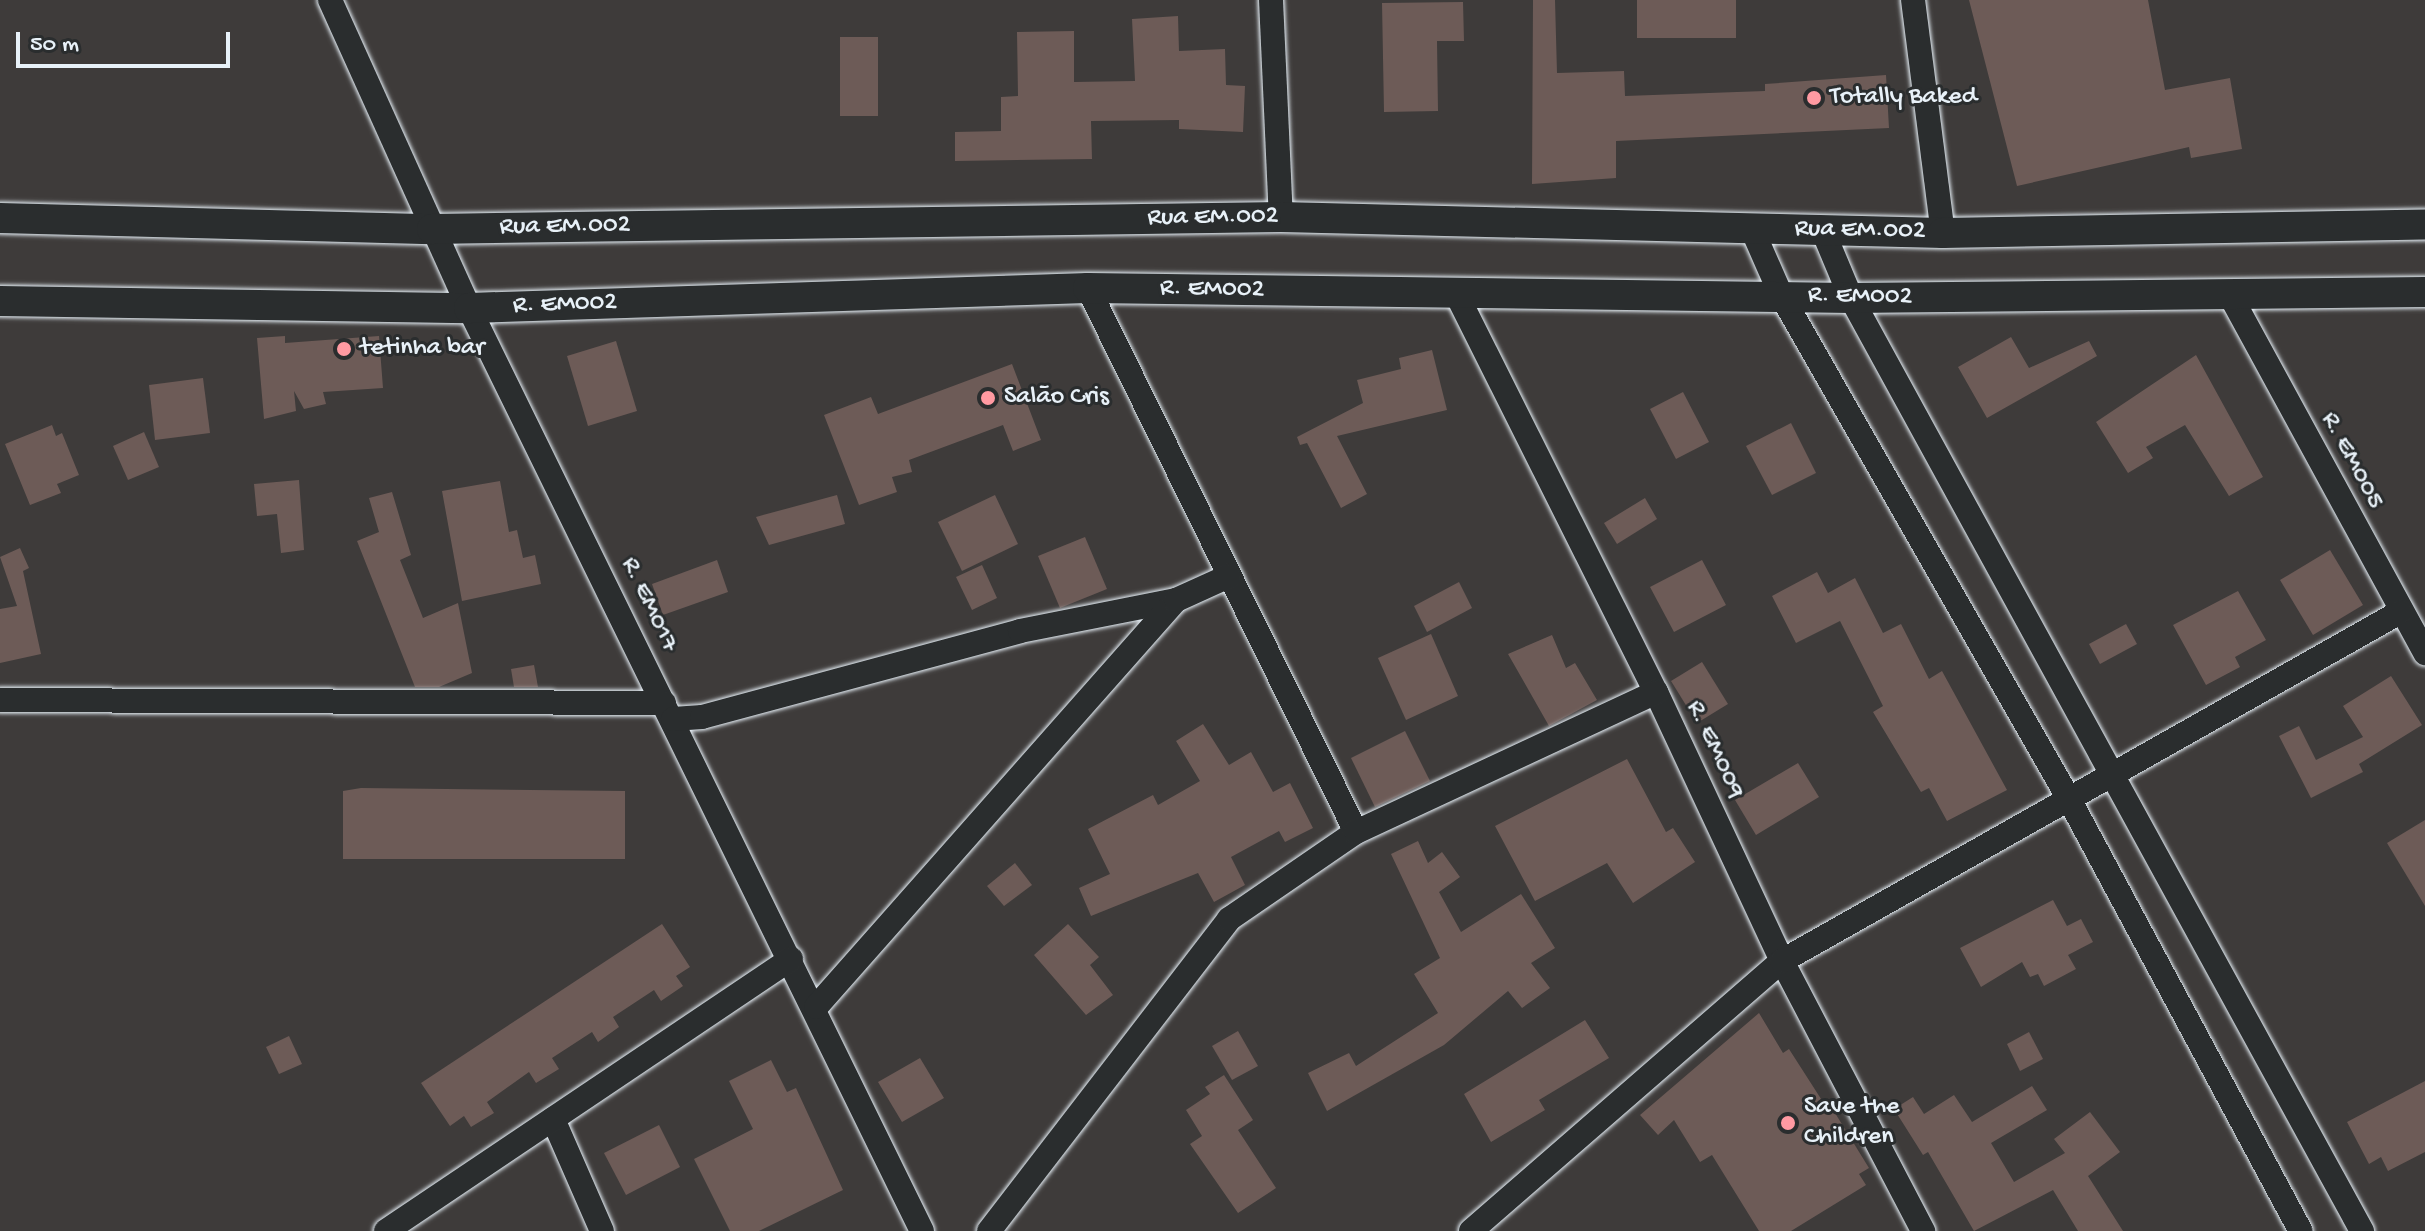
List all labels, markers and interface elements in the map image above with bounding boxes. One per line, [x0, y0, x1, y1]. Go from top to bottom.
scale bar [20, 16, 234, 66]
text: 50 m [30, 31, 79, 60]
place label: Totally Baked [1830, 82, 1977, 114]
marker: Totally Baked [1805, 89, 1823, 107]
street label: Rua EM.002 [1147, 201, 1279, 235]
street label: Rua EM.002 [499, 210, 631, 244]
street label: Rua EM.002 [1794, 214, 1926, 248]
street label: R. EM002 [1160, 273, 1264, 307]
street label: R. EM002 [1808, 280, 1912, 314]
street label: R. EM002 [512, 288, 618, 322]
place label: tetinha bar [360, 333, 485, 365]
marker: tetinha bar [335, 340, 353, 358]
place label: Salão Cris [1004, 382, 1109, 414]
marker: Salão Cris [979, 389, 997, 407]
street label: R. EM005 [2312, 407, 2390, 515]
street label: R. EM017 [613, 553, 683, 657]
street label: R. EM009 [1678, 696, 1750, 804]
place label: Save the Children [1804, 1092, 1900, 1154]
marker: Save the Children [1779, 1114, 1797, 1132]

